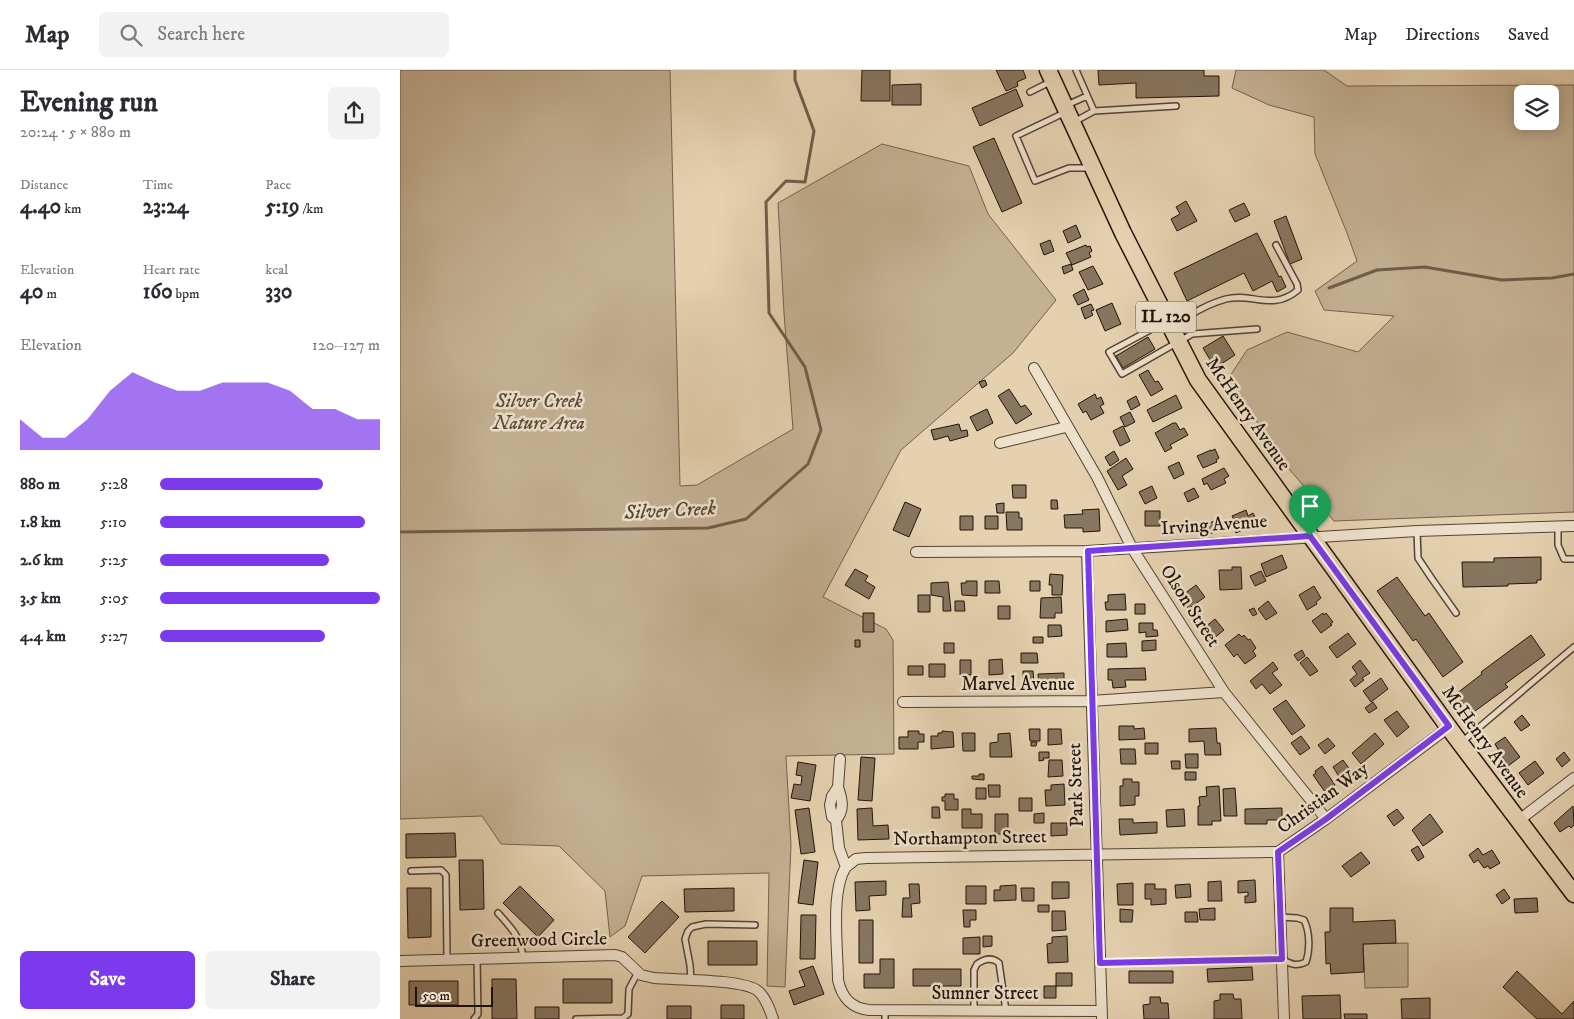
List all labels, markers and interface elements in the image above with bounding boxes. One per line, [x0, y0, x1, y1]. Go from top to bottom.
search box [99, 12, 449, 57]
text: Map [25, 20, 69, 50]
icon: search [117, 21, 145, 49]
text: Search here [157, 23, 245, 46]
text: Map [1344, 24, 1377, 46]
text: Directions [1405, 24, 1480, 46]
text: Saved [1508, 24, 1549, 46]
text: Evening run [20, 85, 158, 120]
map controls [1514, 85, 1559, 130]
button: layers [1514, 85, 1559, 130]
button: share [328, 87, 380, 139]
text: 20:24 · 5 × 880 m [20, 122, 131, 142]
text: Distance [20, 176, 68, 194]
text: Time [143, 176, 173, 194]
text: Pace [265, 176, 291, 194]
text: 4.40 [20, 194, 61, 220]
text: 23:24 [143, 194, 189, 220]
text: 5:19 [265, 194, 299, 220]
text: km [61, 200, 82, 218]
text: /km [299, 200, 324, 218]
text: Elevation [20, 261, 74, 279]
text: Heart rate [143, 261, 200, 279]
text: kcal [265, 261, 288, 279]
text: 40 [20, 279, 43, 305]
text: 160 [143, 279, 173, 305]
text: 330 [265, 279, 292, 305]
text: m [43, 285, 57, 303]
text: bpm [173, 285, 200, 303]
road number: IL 120 [1136, 302, 1196, 332]
text: Elevation [20, 335, 82, 355]
text: 120–127 m [312, 335, 380, 355]
street label: McHenry Avenue [1200, 353, 1296, 475]
park label: Silver Creek Nature Area [492, 390, 585, 435]
text: 880 m [20, 474, 60, 494]
text: 5:28 [100, 474, 128, 494]
pin [1289, 485, 1331, 536]
icon: arrive [1296, 492, 1324, 520]
water label: Silver Creek [623, 496, 717, 526]
street label: Irving Avenue [1160, 510, 1268, 540]
text: 1.8 km [20, 512, 61, 532]
text: 5:10 [100, 512, 127, 532]
text: 2.6 km [20, 550, 64, 570]
text: 5:25 [100, 550, 128, 570]
street label: Olson Street [1155, 561, 1225, 651]
text: 3.5 km [20, 588, 61, 608]
text: 5:05 [100, 588, 129, 608]
text: 4.4 km [20, 626, 66, 646]
text: 5:27 [100, 626, 128, 646]
street label: Marvel Avenue [961, 673, 1075, 696]
street label: McHenry Avenue [1436, 681, 1534, 803]
street label: Park Street [1063, 742, 1089, 828]
street label: Christian Way [1273, 757, 1374, 839]
street label: Northampton Street [893, 825, 1047, 851]
street label: Greenwood Circle [471, 927, 607, 953]
button: Save [20, 951, 195, 1009]
button: Share [205, 951, 380, 1009]
street label: Sumner Street [931, 982, 1039, 1005]
scale bar [415, 984, 492, 1007]
text: 50 m [422, 987, 450, 1005]

